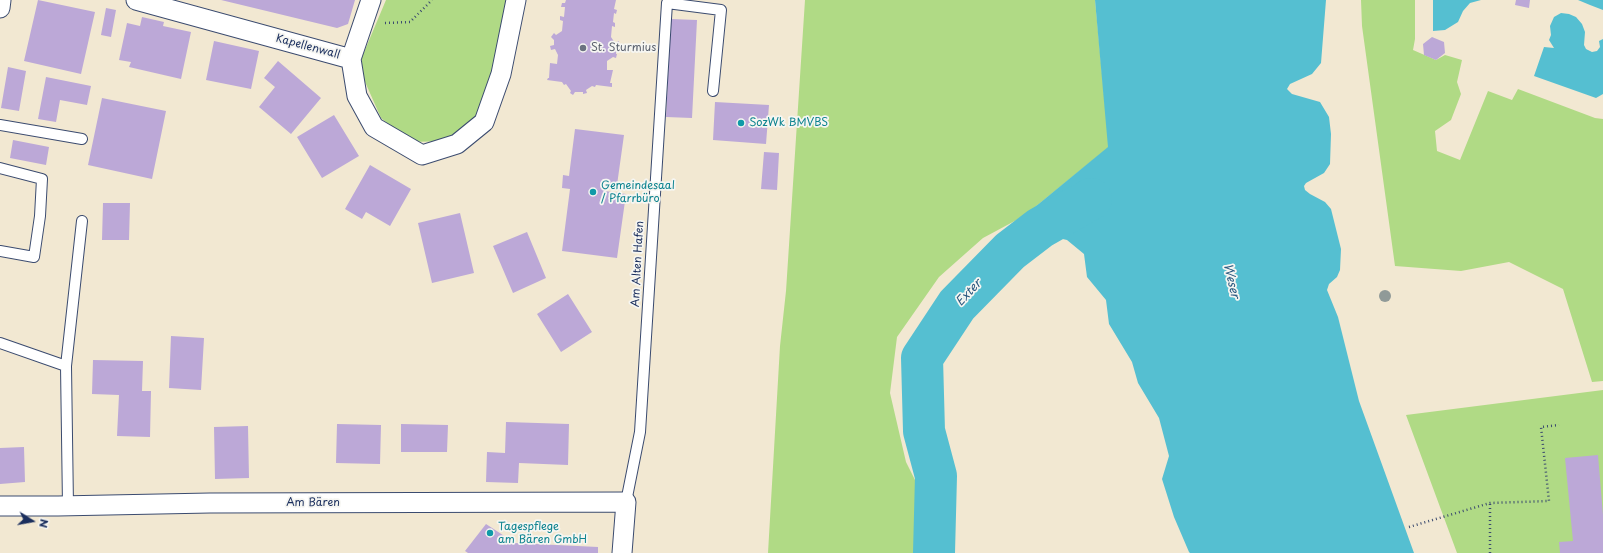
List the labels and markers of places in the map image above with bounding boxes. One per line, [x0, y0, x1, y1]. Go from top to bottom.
place label: St. Sturmius [591, 41, 656, 55]
marker: St. Sturmius [578, 43, 588, 53]
place label: SozWk BMVBS [749, 116, 828, 130]
marker: SozWk BMVBS [736, 118, 746, 128]
place label: Gemeindesaal / Pfarrbüro [601, 179, 675, 205]
marker: Gemeindesaal / Pfarrbüro [588, 187, 598, 197]
place label: Tagespflege am Bären GmbH [498, 520, 587, 546]
marker: Tagespflege am Bären GmbH [485, 528, 495, 538]

